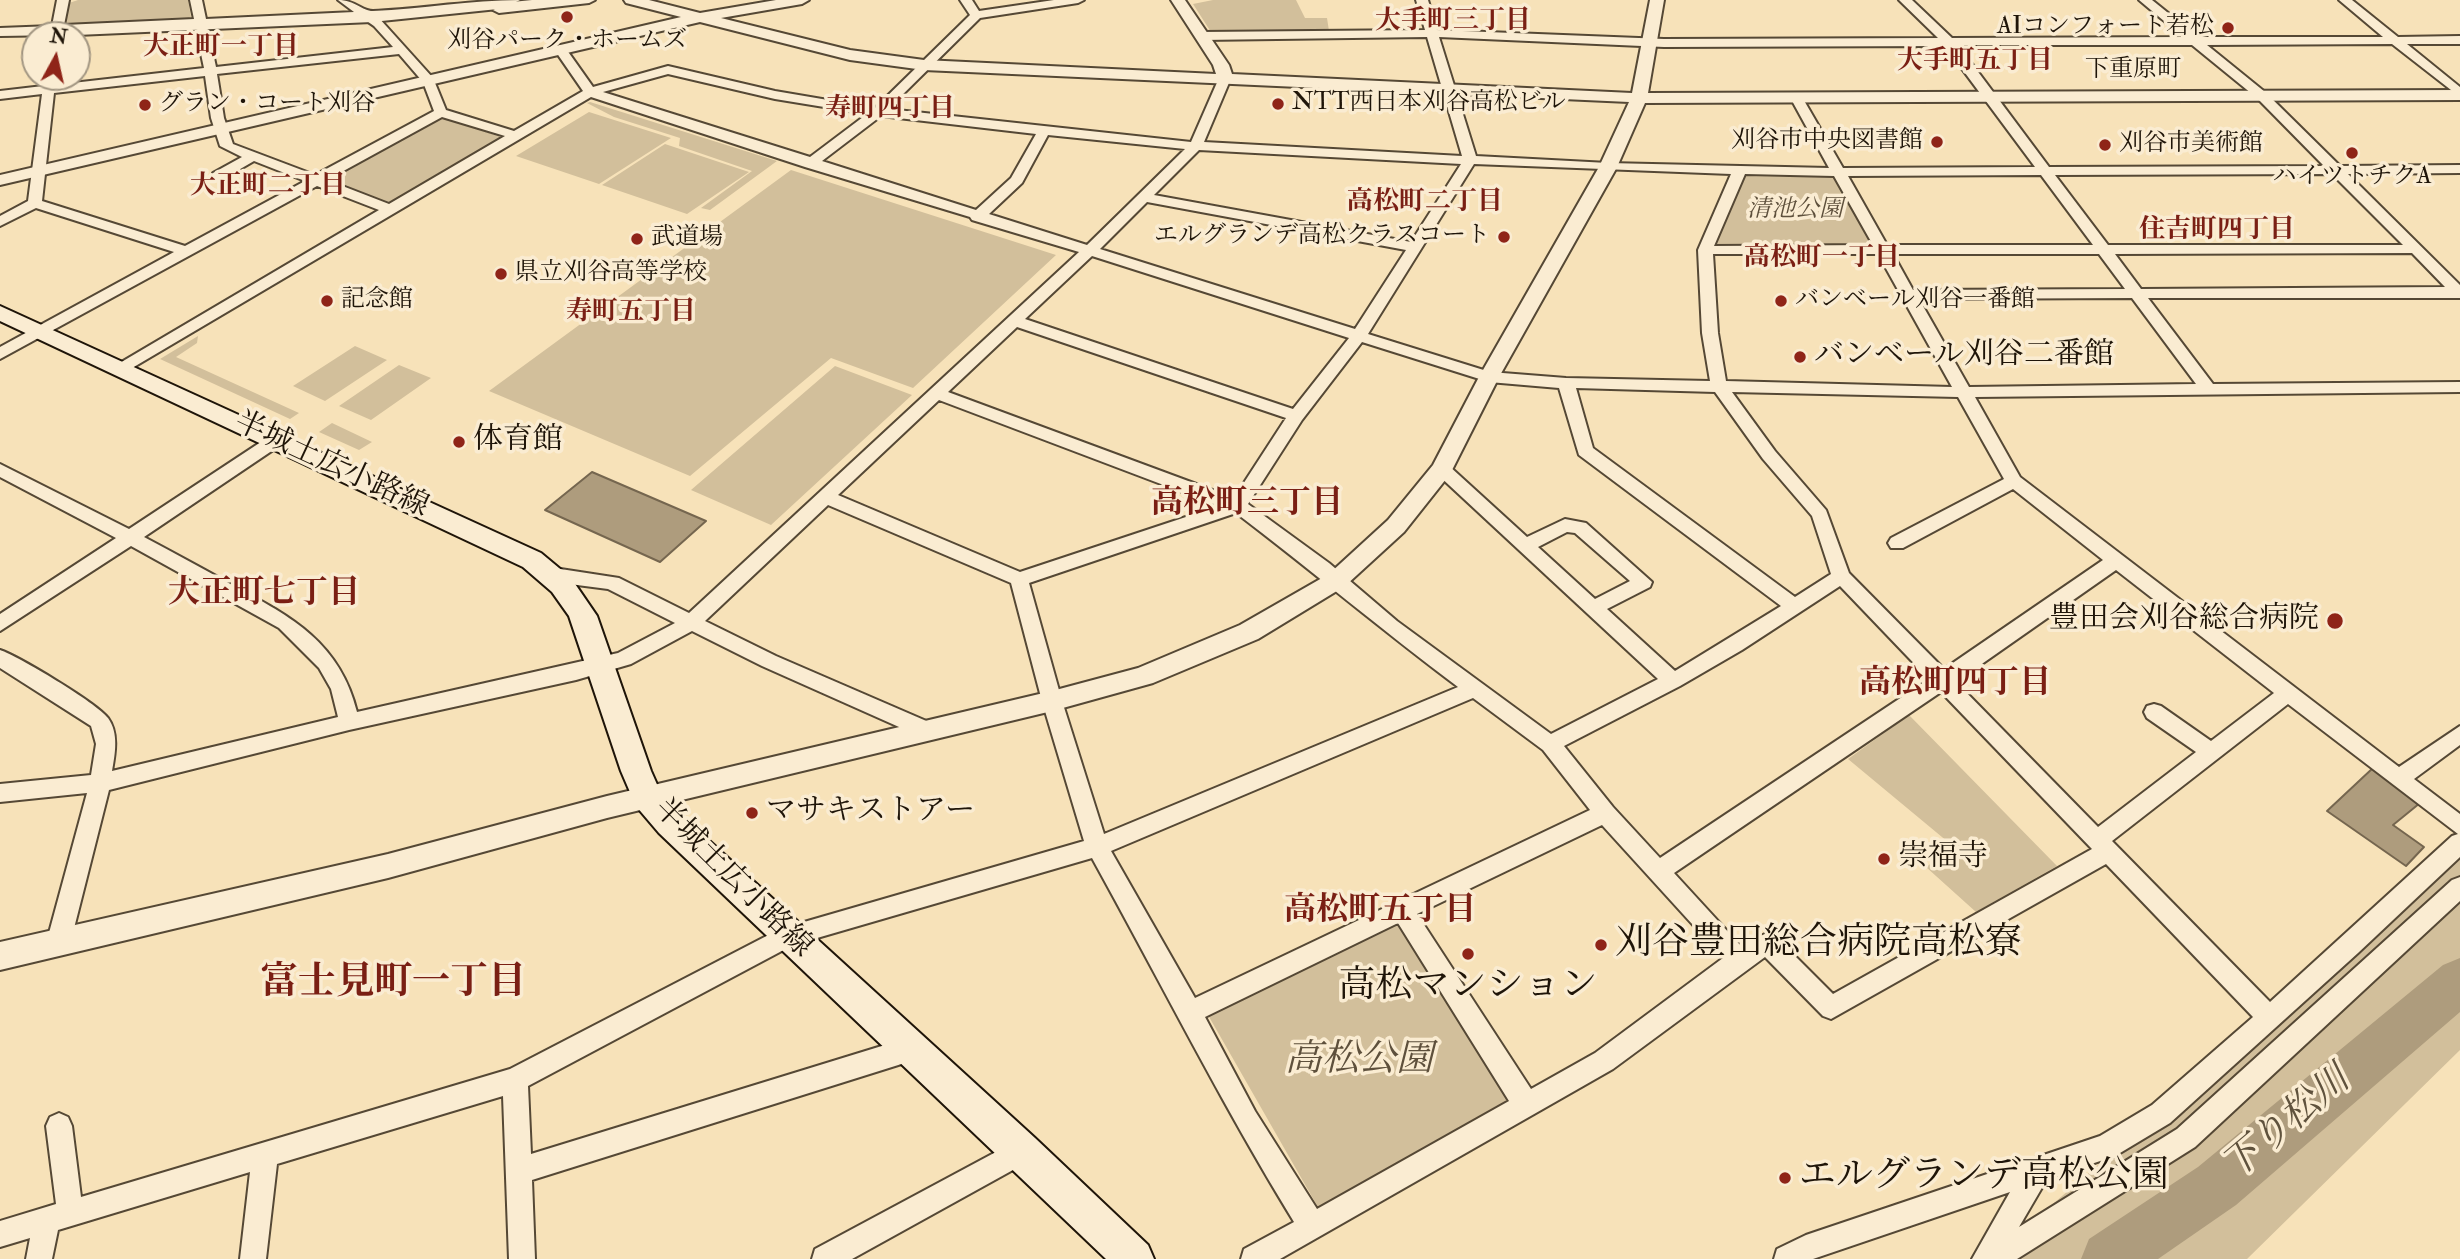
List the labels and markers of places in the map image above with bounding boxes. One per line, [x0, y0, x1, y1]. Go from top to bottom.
marker: 刈谷パーク・ホームズ [559, 9, 575, 25]
place label: AIコンフォート若松 [1997, 14, 2214, 42]
marker: AIコンフォート若松 [2220, 20, 2236, 36]
place label: 刈谷パーク・ホームズ [447, 28, 687, 56]
place label: NTT西日本刈谷高松ビル [1292, 90, 1566, 118]
place label: グラン・コート刈谷 [159, 91, 375, 119]
marker: NTT西日本刈谷高松ビル [1270, 96, 1286, 112]
marker: グラン・コート刈谷 [137, 97, 153, 113]
place label: 刈谷市中央図書館 [1731, 128, 1923, 156]
place label: 刈谷市美術館 [2119, 131, 2263, 159]
marker: 刈谷市中央図書館 [1929, 134, 1945, 150]
marker: 刈谷市美術館 [2097, 137, 2113, 153]
marker: ハイツトチクA [2344, 145, 2360, 161]
place label: ハイツトチクA [2272, 164, 2432, 192]
place label: エルグランデ高松クラスコート [1154, 223, 1490, 251]
place label: 武道場 [651, 225, 723, 253]
marker: エルグランデ高松クラスコート [1496, 229, 1512, 245]
marker: 武道場 [629, 231, 645, 247]
place label: 県立刈谷高等学校 [515, 260, 707, 288]
marker: 県立刈谷高等学校 [493, 266, 509, 282]
place label: 記念館 [341, 287, 413, 315]
place label: バンベール刈谷一番館 [1795, 287, 2035, 315]
marker: 記念館 [319, 293, 335, 309]
marker: バンベール刈谷一番館 [1773, 293, 1789, 309]
place label: バンベール刈谷二番館 [1814, 339, 2114, 375]
marker: バンベール刈谷二番館 [1792, 349, 1808, 365]
place label: 体育館 [473, 424, 563, 460]
marker: 体育館 [451, 434, 467, 450]
place label: 豊田会刈谷総合病院 [2049, 603, 2319, 639]
marker: 豊田会刈谷総合病院 [2325, 611, 2345, 631]
place label: マサキストアー [766, 795, 975, 831]
marker: マサキストアー [744, 805, 760, 821]
place label: 崇福寺 [1898, 841, 1988, 877]
marker: 崇福寺 [1876, 851, 1892, 867]
place label: 刈谷豊田総合病院高松寮 [1615, 923, 2022, 967]
marker: 刈谷豊田総合病院高松寮 [1593, 937, 1609, 953]
marker: 高松マンション [1460, 946, 1476, 962]
place label: 高松マンション [1339, 966, 1597, 1010]
place label: エルグランデ高松公園 [1799, 1156, 2169, 1200]
marker: エルグランデ高松公園 [1777, 1170, 1793, 1186]

